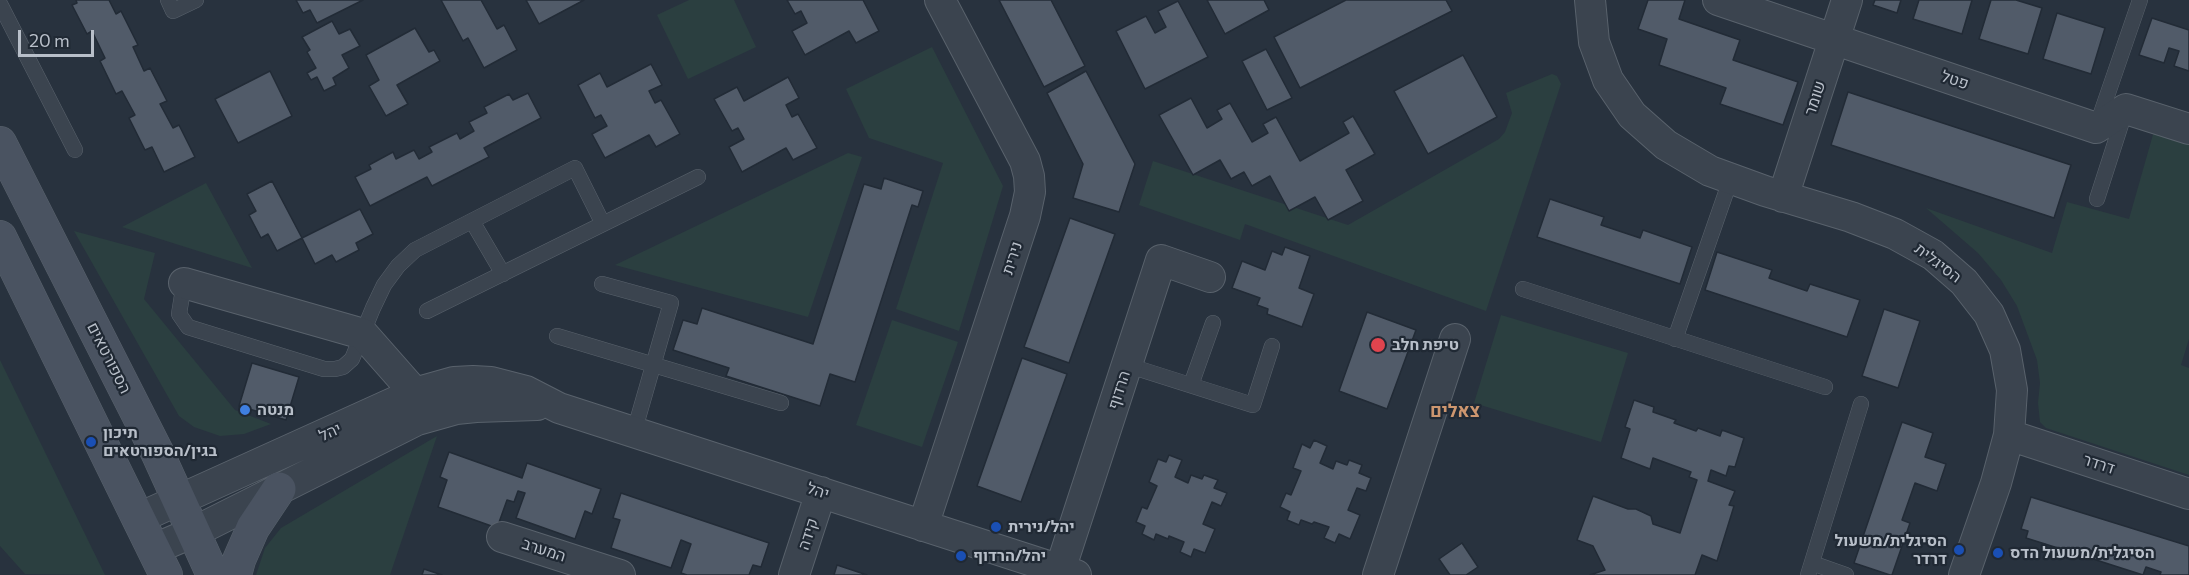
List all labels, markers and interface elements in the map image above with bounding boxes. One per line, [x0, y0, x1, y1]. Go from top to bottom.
scale bar [21, 18, 98, 56]
text: 20 m [29, 29, 70, 51]
street label: פטל [1939, 66, 1971, 94]
street label: שומר [1800, 78, 1830, 118]
street label: נירית [998, 239, 1026, 277]
street label: הסיגלית [1911, 239, 1965, 287]
street label: הספורטאים [83, 319, 135, 397]
place label: טיפת חלב [1392, 335, 1459, 355]
marker: טיפת חלב [1369, 336, 1387, 354]
street label: הרדוף [1104, 368, 1134, 412]
place label: מנטה [257, 400, 294, 420]
district label: צאלים [1430, 400, 1480, 422]
marker: מנטה [238, 403, 252, 417]
street label: יהל [316, 419, 344, 445]
place label: תיכון בגין/הספורטאים [103, 423, 217, 461]
marker: תיכון בגין/הספורטאים [84, 435, 98, 449]
street label: דרדר [2081, 450, 2117, 478]
street label: יהל [804, 478, 832, 504]
street label: קידה [794, 516, 822, 552]
place label: יהל/נירית [1008, 517, 1075, 537]
marker: יהל/נירית [989, 520, 1003, 534]
place label: הסיגלית/משעול דרדר [1835, 531, 1947, 569]
street label: המערב [520, 534, 568, 566]
marker: הסיגלית/משעול דרדר [1952, 543, 1966, 557]
place label: הסיגלית/משעול הדס [2010, 543, 2155, 563]
place label: יהל/הרדוף [973, 546, 1046, 566]
marker: הסיגלית/משעול הדס [1991, 546, 2005, 560]
marker: יהל/הרדוף [954, 549, 968, 563]

